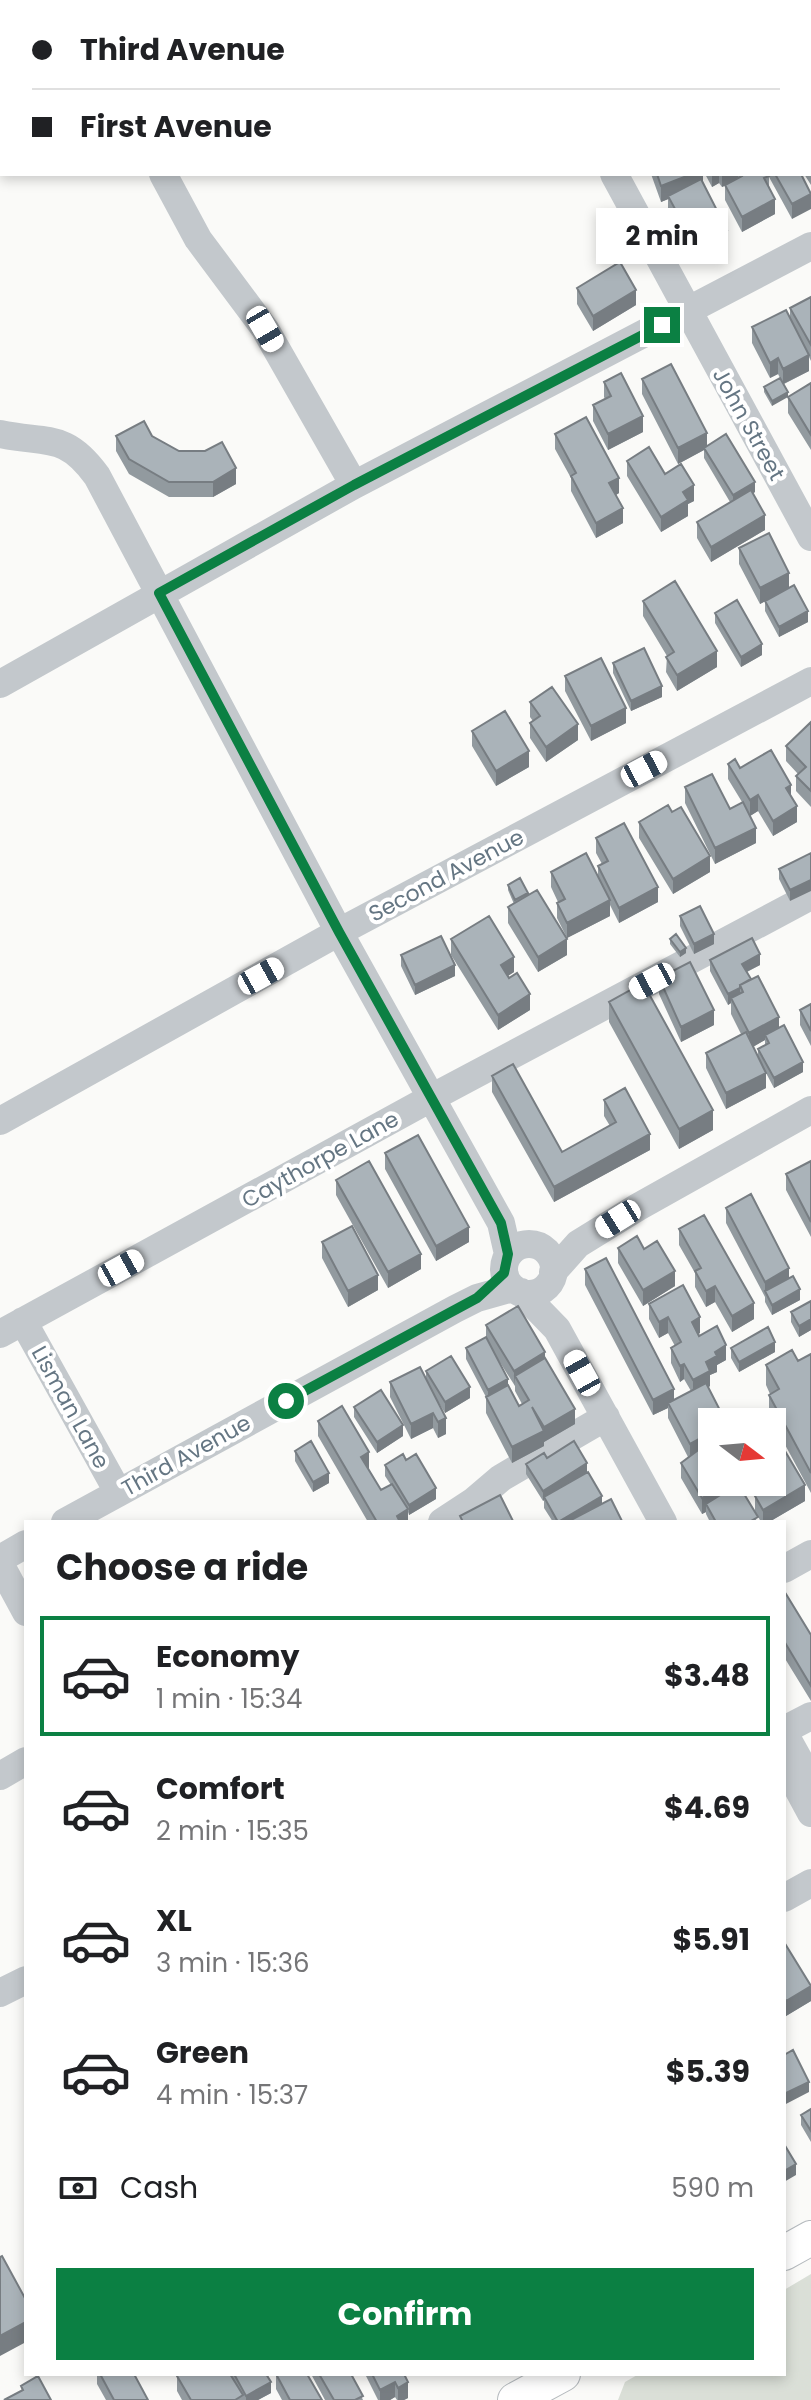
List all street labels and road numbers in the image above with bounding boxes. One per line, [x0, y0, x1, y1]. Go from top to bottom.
street label: John Street [705, 362, 792, 486]
street label: Second Avenue [363, 822, 529, 929]
street label: Caythorpe Lane [236, 1103, 404, 1215]
street label: Lisman Lane [24, 1340, 117, 1474]
street label: Third Avenue [116, 1407, 256, 1504]

